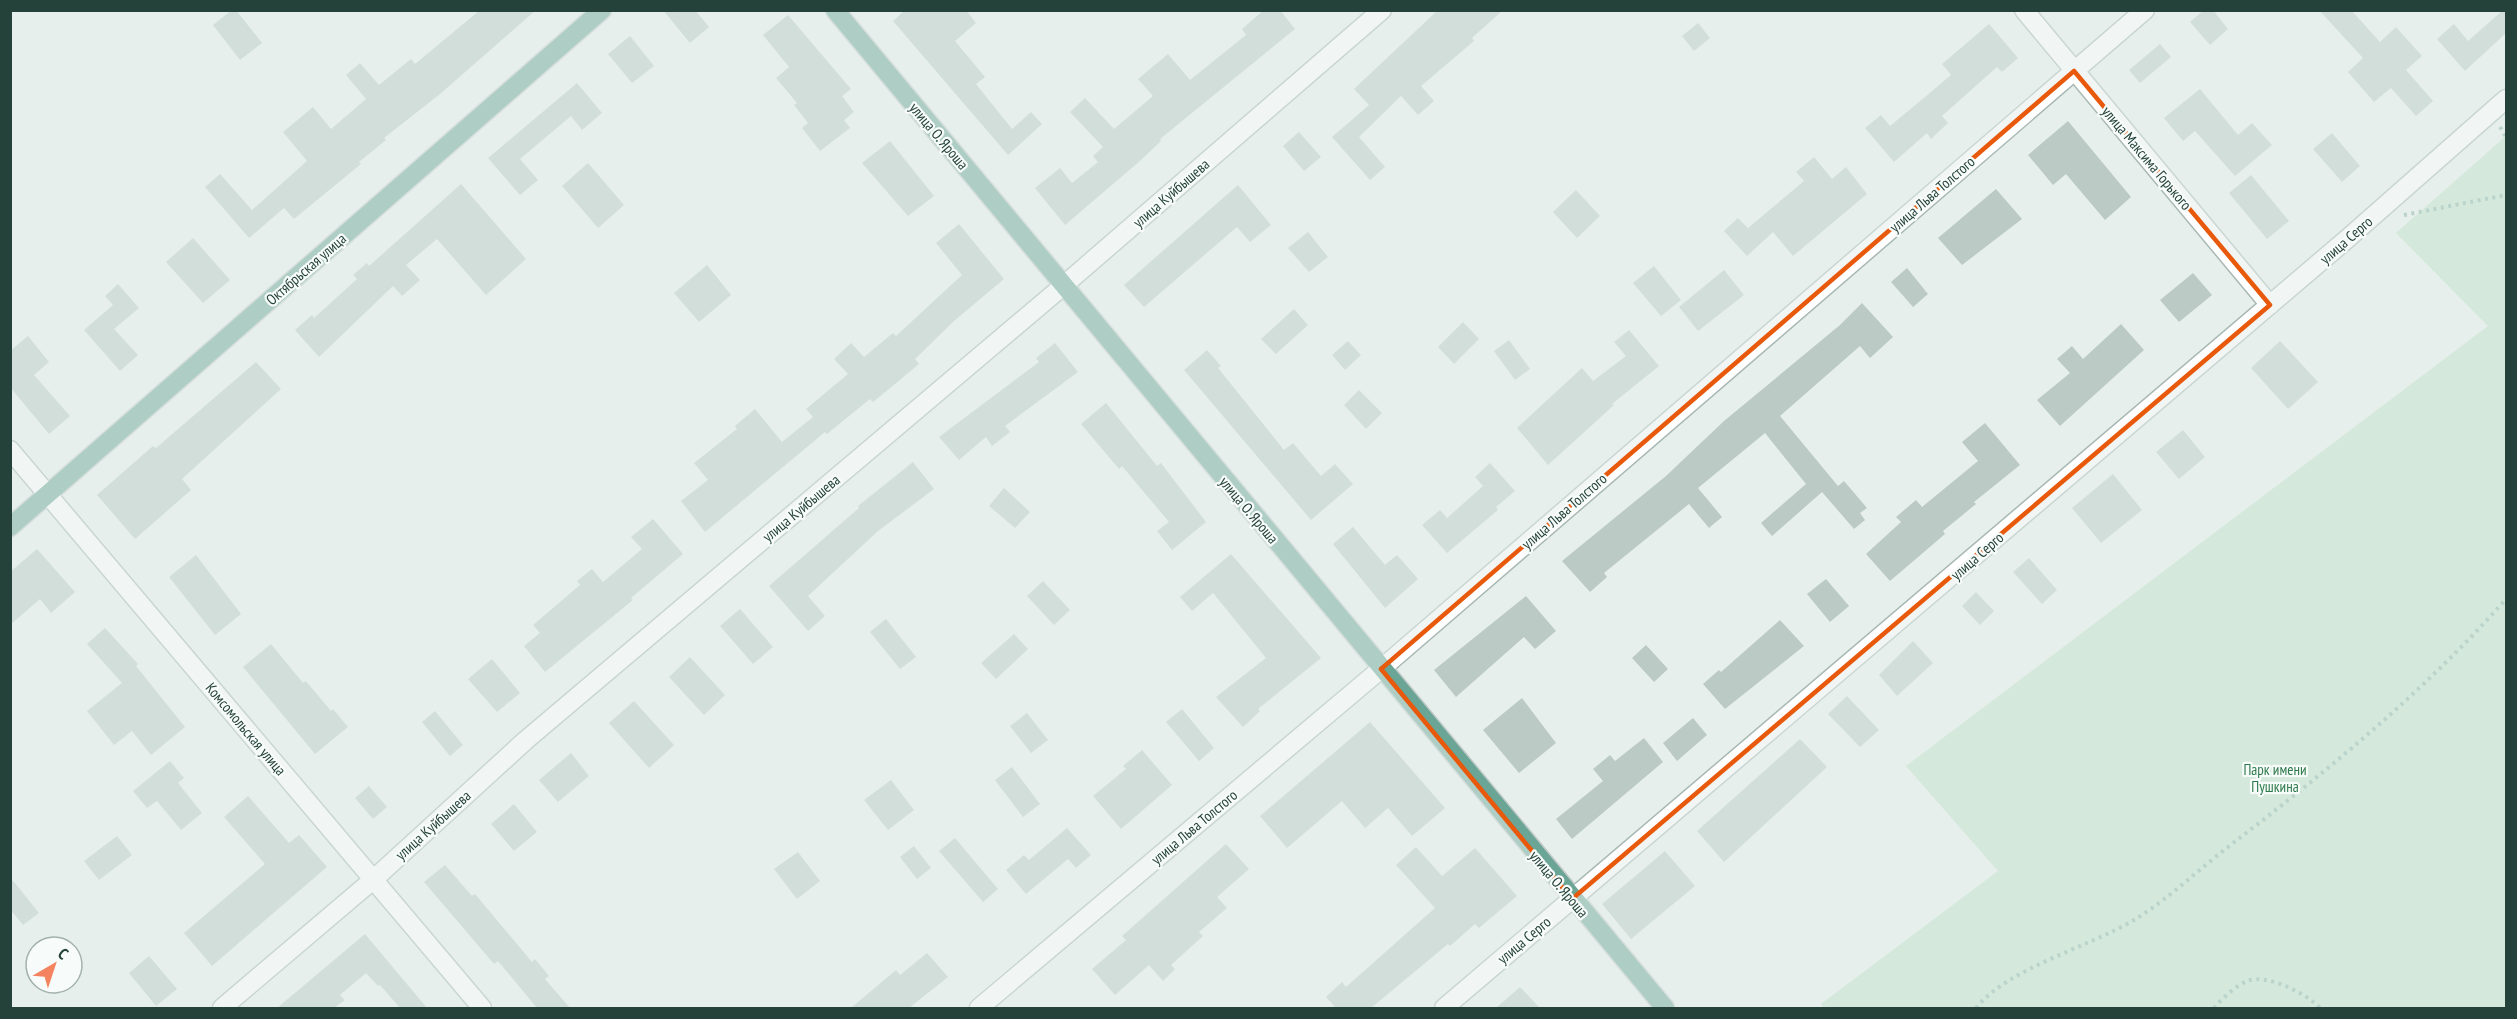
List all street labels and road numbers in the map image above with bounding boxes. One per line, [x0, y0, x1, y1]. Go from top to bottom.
street label: улица О. Яроша [906, 99, 972, 173]
street label: улица Максима Горького [2098, 102, 2196, 214]
street label: улица Льва Толстого [1885, 152, 1979, 236]
street label: улица Куйбышева [1129, 155, 1213, 231]
street label: улица Серго [2316, 212, 2376, 268]
street label: Октябрьская улица [262, 229, 350, 309]
street label: улица Льва Толстого [1517, 469, 1611, 553]
street label: улица Куйбышева [758, 470, 844, 546]
street label: улица О. Яроша [1216, 473, 1282, 547]
street label: улица Серго [1947, 528, 2007, 584]
street label: Комсомольская улица [202, 679, 290, 779]
street label: улица Льва Толстого [1147, 785, 1241, 869]
street label: улица Куйбышева [391, 786, 475, 864]
street label: улица О. Яроша [1526, 847, 1592, 921]
street label: улица Серго [1493, 912, 1555, 968]

